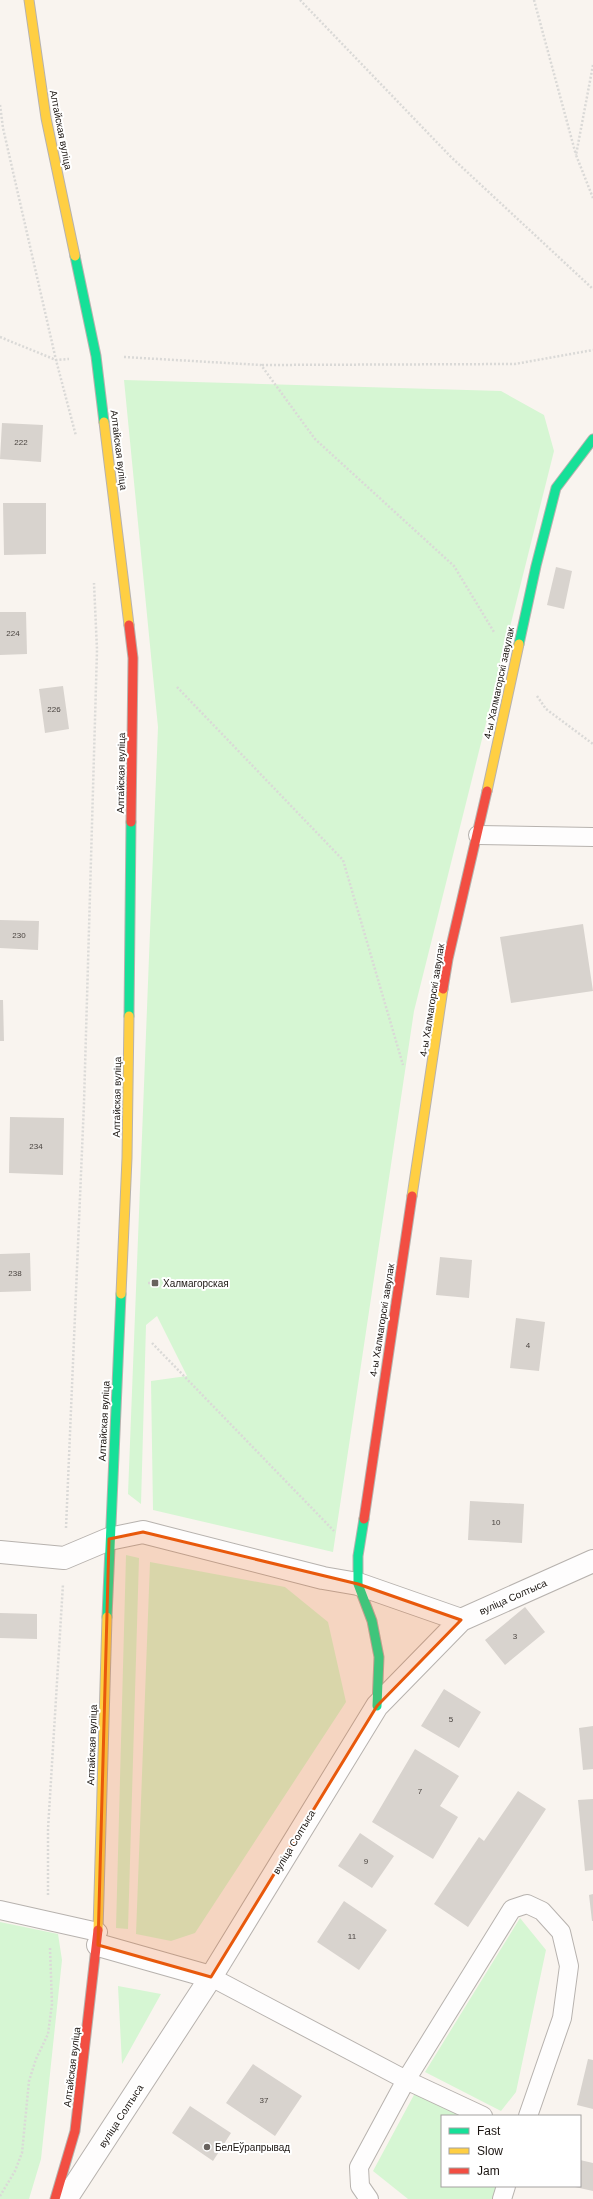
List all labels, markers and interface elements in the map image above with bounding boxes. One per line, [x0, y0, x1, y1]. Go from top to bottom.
street label: Алтайская вуліца [48, 89, 74, 171]
street label: Алтайская вуліца [109, 409, 129, 491]
house number: 222 [14, 438, 28, 447]
street label: 4-ы Халмагорскі завулак [482, 625, 516, 740]
house number: 224 [6, 629, 20, 638]
house number: 226 [47, 705, 61, 714]
street label: Алтайская вуліца [115, 732, 127, 813]
house number: 230 [12, 931, 26, 940]
street label: 4-ы Халмагорскі завулак [418, 942, 446, 1057]
street label: Алтайская вуліца [111, 1056, 123, 1137]
house number: 234 [29, 1142, 43, 1151]
street label: 4-ы Халмагорскі завулак [368, 1262, 396, 1377]
house number: 238 [8, 1269, 22, 1278]
marker: Халмагорская [150, 1278, 160, 1288]
place label: Халмагорская [163, 1278, 229, 1289]
house number: 4 [526, 1341, 531, 1350]
street label: Алтайская вуліца [96, 1380, 112, 1462]
house number: 10 [492, 1518, 501, 1527]
street label: вуліца Солтыса [478, 1577, 549, 1617]
house number: 3 [513, 1632, 518, 1641]
street label: Алтайская вуліца [85, 1704, 99, 1786]
house number: 5 [449, 1715, 454, 1724]
house number: 7 [418, 1787, 423, 1796]
street label: вуліца Солтыса [271, 1808, 318, 1876]
house number: 9 [364, 1857, 369, 1866]
house number: 11 [348, 1932, 357, 1941]
street label: Алтайская вуліца [62, 2026, 82, 2108]
street label: вуліца Солтыса [97, 2082, 146, 2149]
house number: 37 [260, 2096, 269, 2105]
legend [441, 2115, 581, 2187]
text: Fast [477, 2124, 501, 2138]
marker: БелЕўрапрывад [202, 2142, 212, 2152]
place label: БелЕўрапрывад [215, 2142, 290, 2153]
text: Slow [477, 2144, 503, 2158]
text: Jam [477, 2164, 500, 2178]

